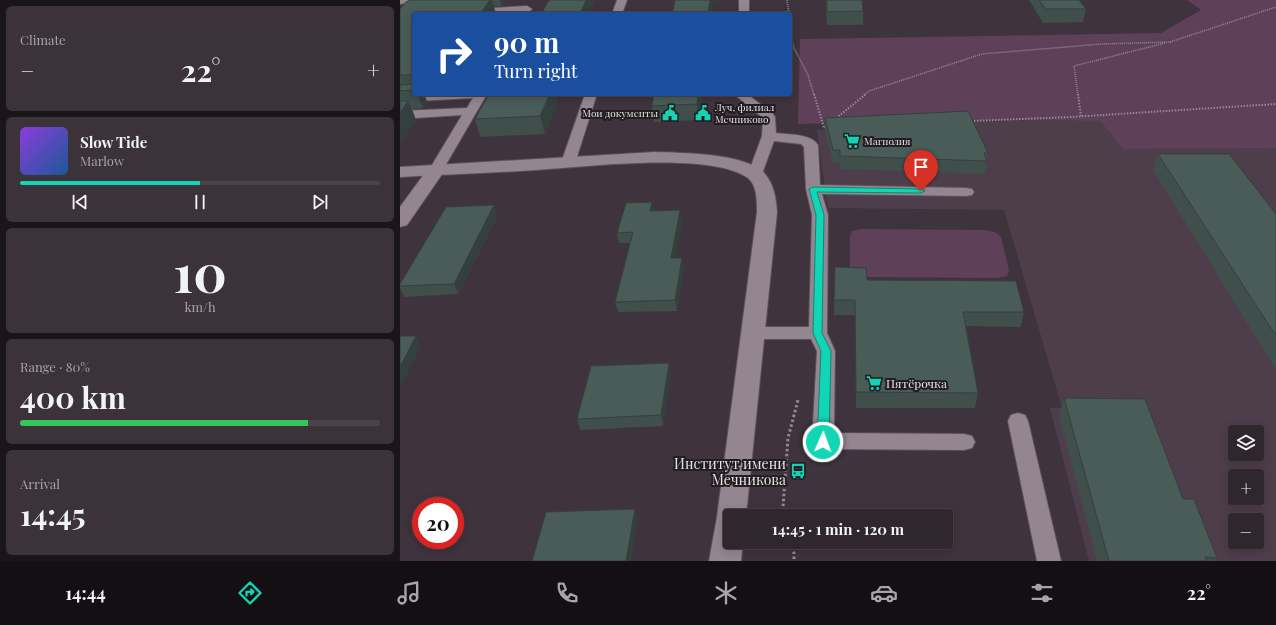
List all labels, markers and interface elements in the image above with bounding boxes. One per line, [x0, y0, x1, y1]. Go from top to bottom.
text: 90 m [494, 23, 559, 60]
icon: right [428, 28, 480, 80]
text: Climate [20, 31, 66, 48]
text: 22° [181, 50, 221, 90]
text: − [20, 55, 34, 85]
text: + [367, 55, 380, 85]
text: Turn right [494, 59, 577, 83]
place label: Луч, филиал Мечниково [714, 100, 775, 126]
public building icon: Мои документы [661, 104, 679, 122]
public building icon: Луч, филиал Мечниково [694, 104, 712, 122]
place label: Мои документы [582, 106, 658, 120]
text: Slow Tide [80, 132, 147, 152]
supermarket icon: Магнолия [843, 132, 861, 150]
place label: Магнолия [864, 134, 911, 148]
pin [904, 150, 938, 191]
text: Marlow [80, 152, 124, 169]
icon: arrive [910, 156, 932, 178]
icon: previous [69, 191, 91, 213]
icon: pause [189, 191, 211, 213]
icon: next [309, 191, 331, 213]
text: 10 [173, 237, 227, 306]
text: km/h [184, 298, 216, 315]
text: Range · 80% [20, 358, 90, 375]
supermarket icon: Пятёрочка [865, 374, 883, 392]
place label: Пятёрочка [886, 375, 947, 391]
text: 400 km [20, 377, 126, 417]
position arrow [802, 421, 844, 463]
map controls [1228, 425, 1264, 549]
button: layers [1228, 425, 1264, 461]
place label: Институт имени Мечникова [674, 454, 786, 489]
bus stop icon: Институт имени Мечникова [789, 462, 807, 480]
button: + [1228, 469, 1264, 505]
text: Arrival [20, 475, 60, 492]
text: 14:45 [20, 494, 86, 534]
speed limit sign: 20 [412, 497, 464, 549]
button: − [1228, 513, 1264, 549]
text: 14:45 · 1 min · 120 m [772, 519, 904, 539]
icon: directions [236, 579, 264, 607]
icon: music [395, 579, 423, 607]
icon: phone [553, 579, 581, 607]
icon: climate [712, 579, 740, 607]
icon: car [870, 579, 898, 607]
icon: filters [1028, 579, 1056, 607]
text: 14:44 [65, 581, 106, 605]
text: 22° [1187, 581, 1211, 605]

